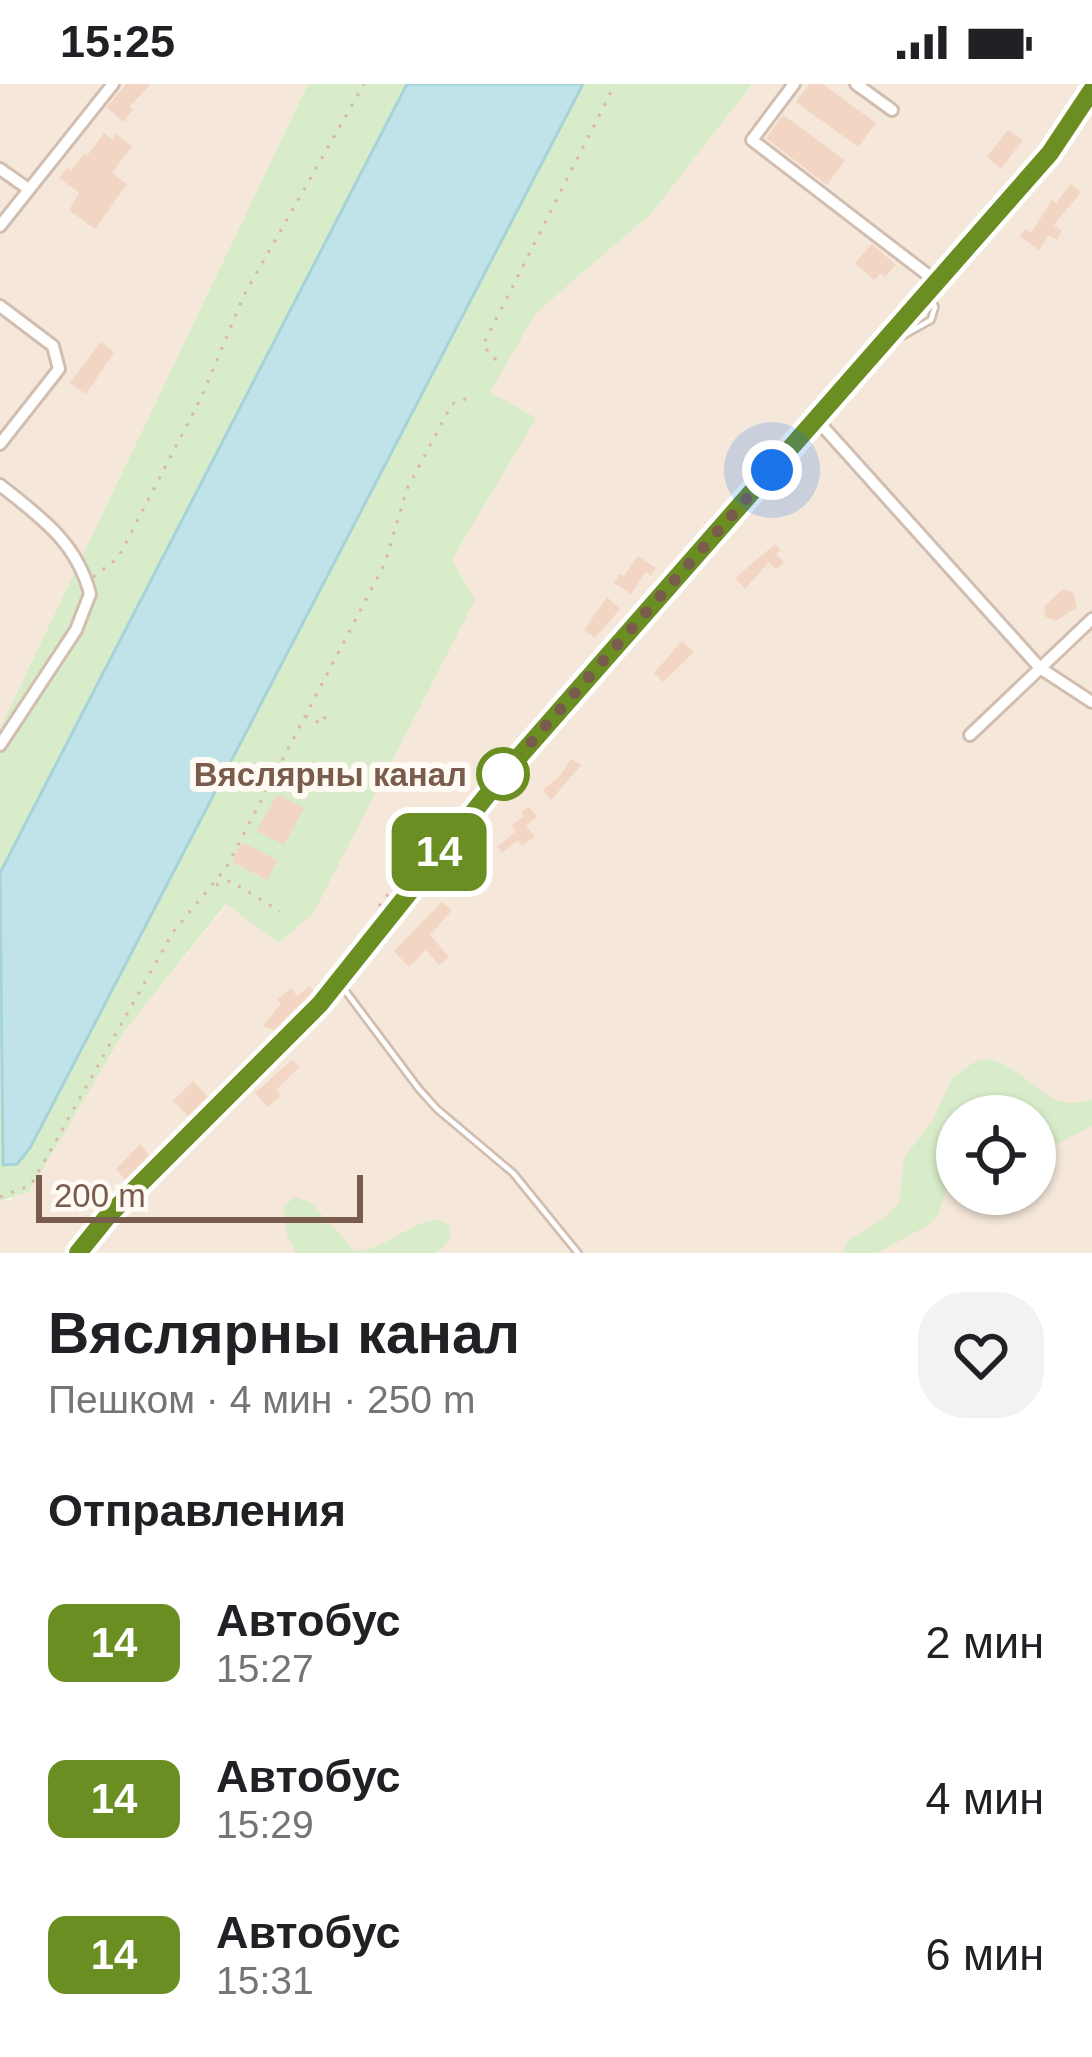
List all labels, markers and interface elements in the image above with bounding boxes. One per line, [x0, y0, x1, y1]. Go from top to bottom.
text: 15:25 [60, 16, 175, 67]
your location [742, 440, 802, 500]
marker: Вяслярны канал [478, 749, 528, 799]
place label: Вяслярны канал [194, 756, 467, 793]
line badge: 14 [385, 813, 493, 891]
text: 14 [416, 828, 462, 875]
map controls [936, 1095, 1056, 1215]
button: locate [936, 1095, 1056, 1215]
scale bar [36, 1169, 363, 1222]
text: 200 m [54, 1177, 146, 1214]
button: heart [918, 1292, 1044, 1418]
text: Вяслярны канал [48, 1301, 520, 1365]
text: Пешком · 4 мин · 250 m [48, 1378, 475, 1421]
text: Отправления [48, 1485, 346, 1536]
text: Автобус [216, 1595, 401, 1646]
text: 2 мин [926, 1617, 1044, 1668]
text: 14 [91, 1619, 137, 1666]
text: 15:27 [216, 1647, 314, 1690]
text: Автобус [216, 1751, 401, 1802]
text: 4 мин [926, 1773, 1044, 1824]
text: 14 [91, 1775, 137, 1822]
text: 15:29 [216, 1803, 314, 1846]
text: Автобус [216, 1907, 401, 1958]
text: 6 мин [926, 1929, 1044, 1980]
text: 14 [91, 1931, 137, 1978]
text: 15:31 [216, 1959, 314, 2002]

